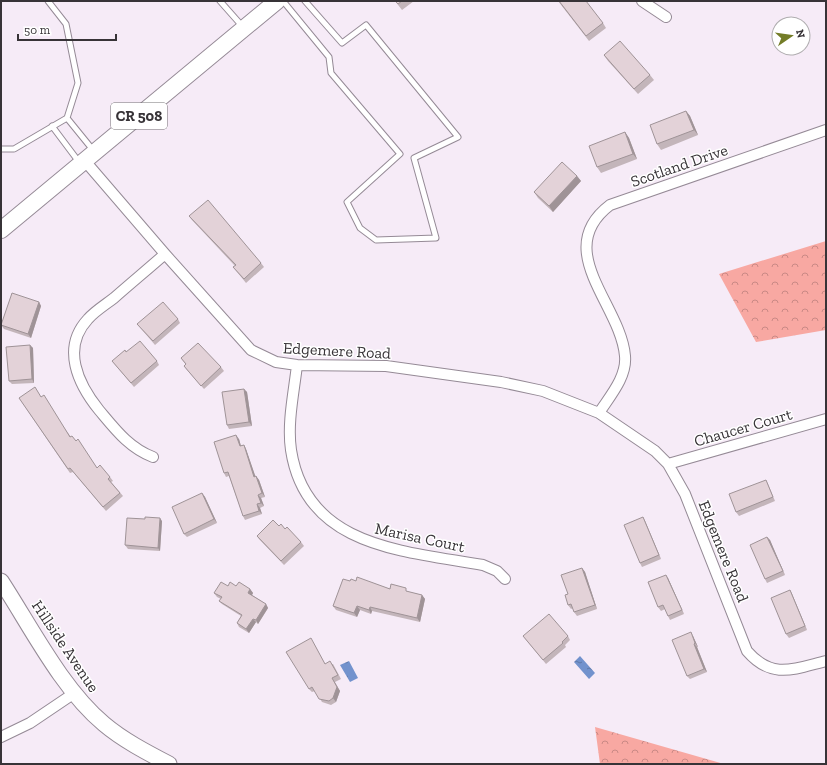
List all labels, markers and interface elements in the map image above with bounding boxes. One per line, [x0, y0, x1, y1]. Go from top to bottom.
scale bar [18, 16, 116, 42]
north arrow [771, 16, 811, 56]
text: 50 m [24, 23, 51, 37]
text: N [793, 28, 808, 40]
road number: CR 508 [111, 103, 167, 129]
street label: Scotland Drive [628, 140, 730, 191]
street label: Edgemere Road [283, 338, 392, 363]
street label: Chaucer Court [692, 404, 794, 451]
street label: Edgemere Road [694, 498, 753, 605]
street label: Marisa Court [373, 519, 467, 556]
street label: Hillside Avenue [28, 597, 103, 696]

